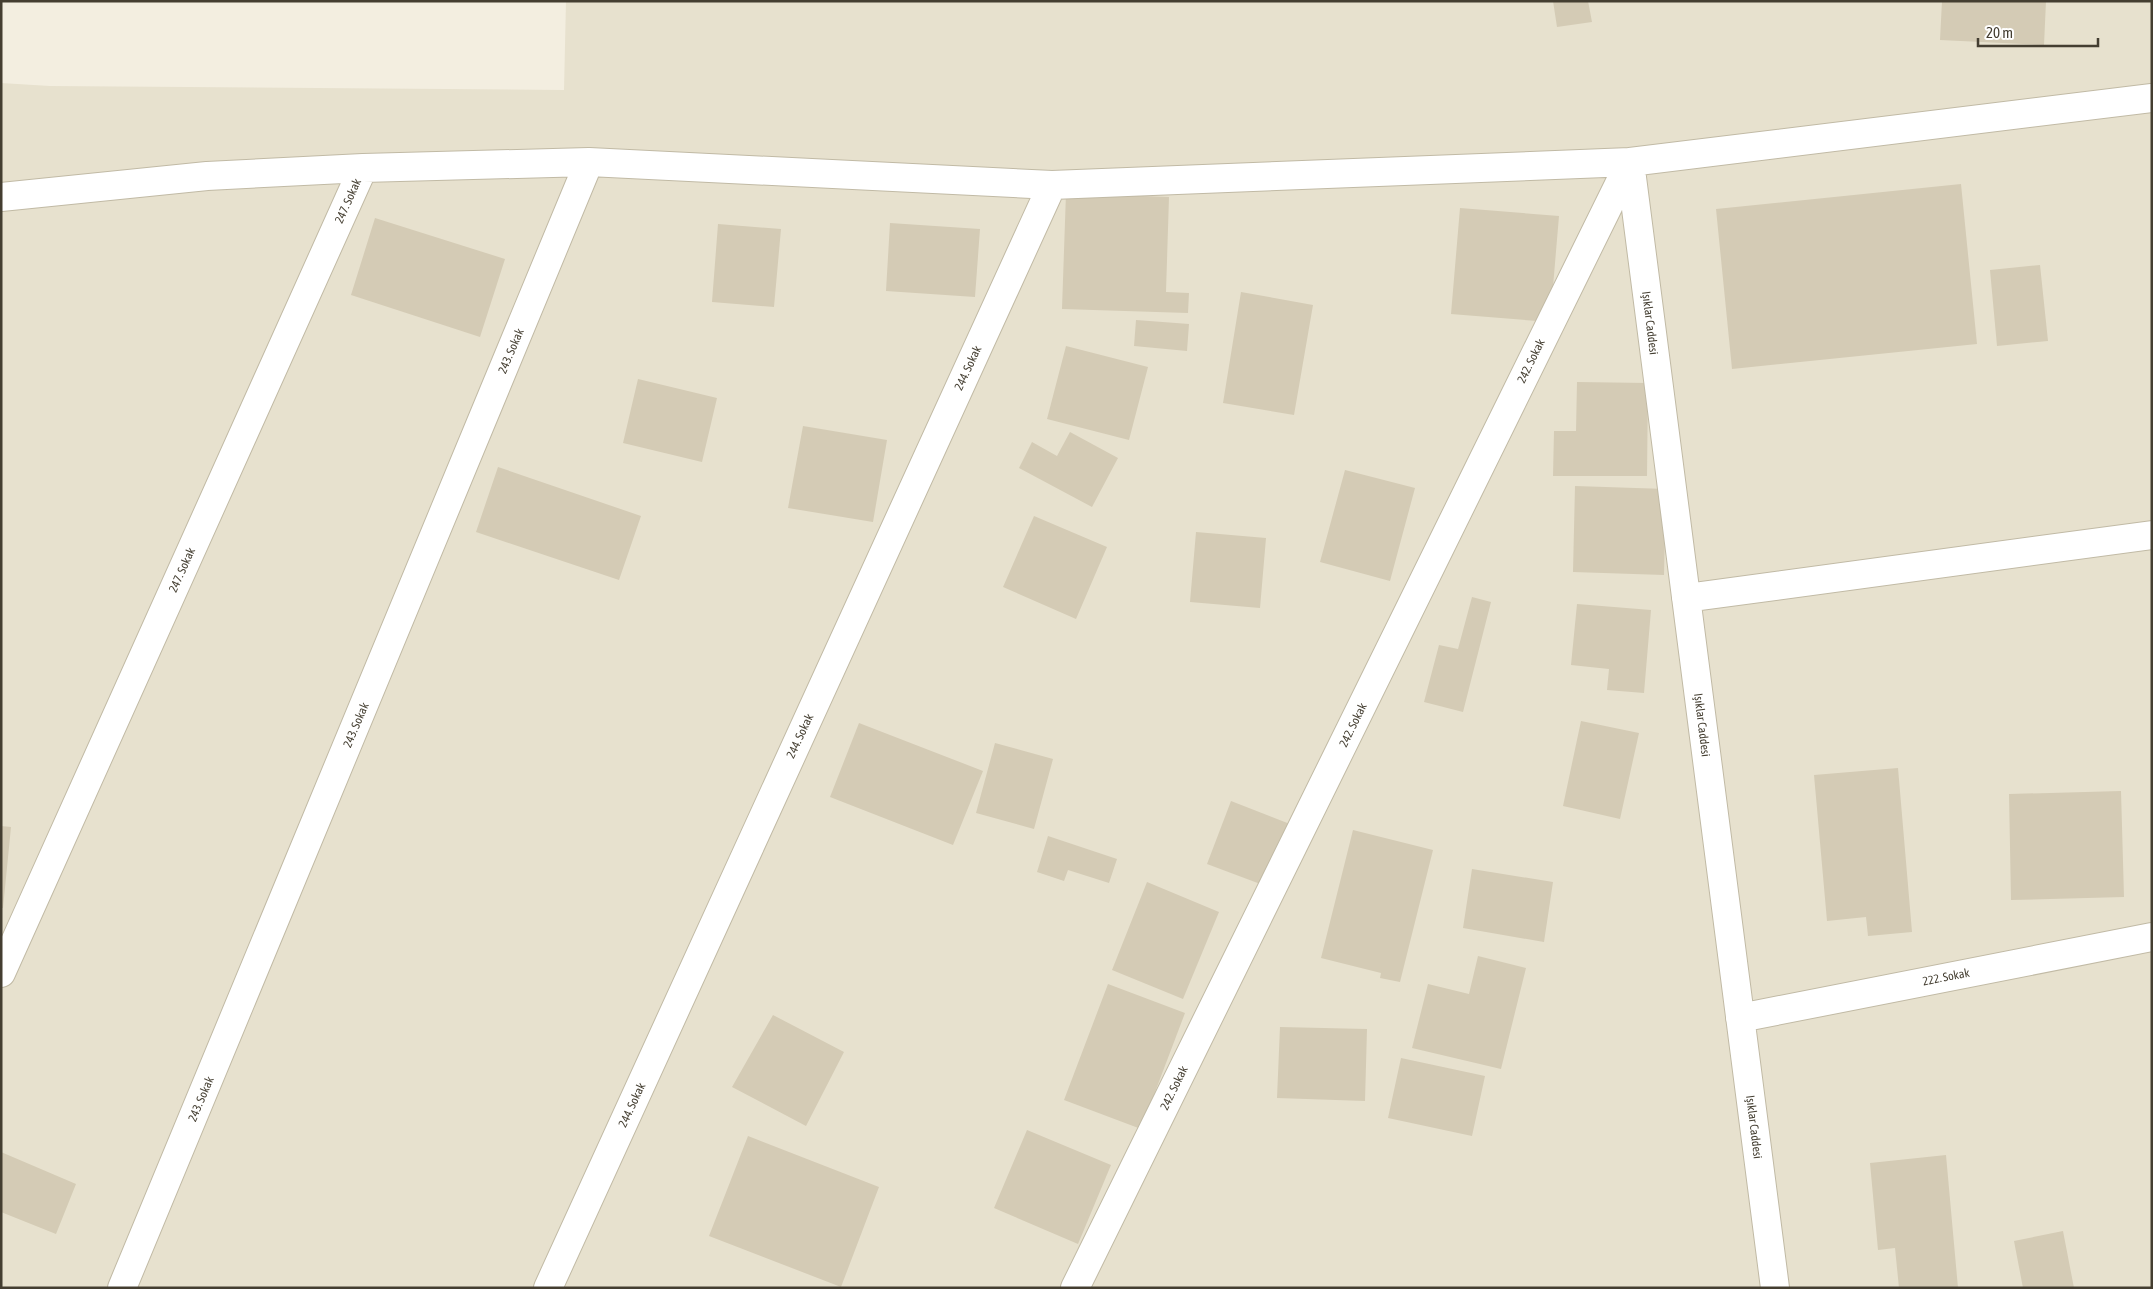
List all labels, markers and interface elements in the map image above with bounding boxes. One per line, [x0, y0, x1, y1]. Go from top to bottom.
scale bar [1978, 15, 2098, 47]
text: 20 m [1986, 24, 2013, 41]
street label: 247. Sokak [332, 176, 364, 226]
street label: Işıklar Caddesi [1639, 290, 1661, 356]
street label: 243. Sokak [495, 326, 527, 376]
street label: 242. Sokak [1514, 336, 1548, 385]
street label: 244. Sokak [952, 343, 985, 392]
street label: 247. Sokak [166, 545, 198, 595]
street label: Işıklar Caddesi [1691, 692, 1713, 758]
street label: 243. Sokak [340, 700, 372, 750]
street label: 242. Sokak [1336, 700, 1370, 749]
street label: 244. Sokak [784, 711, 817, 760]
street label: 222. Sokak [1921, 965, 1971, 988]
street label: 242. Sokak [1157, 1063, 1191, 1112]
street label: 243. Sokak [185, 1074, 217, 1124]
street label: 244. Sokak [616, 1080, 649, 1129]
street label: Işıklar Caddesi [1743, 1094, 1765, 1160]

